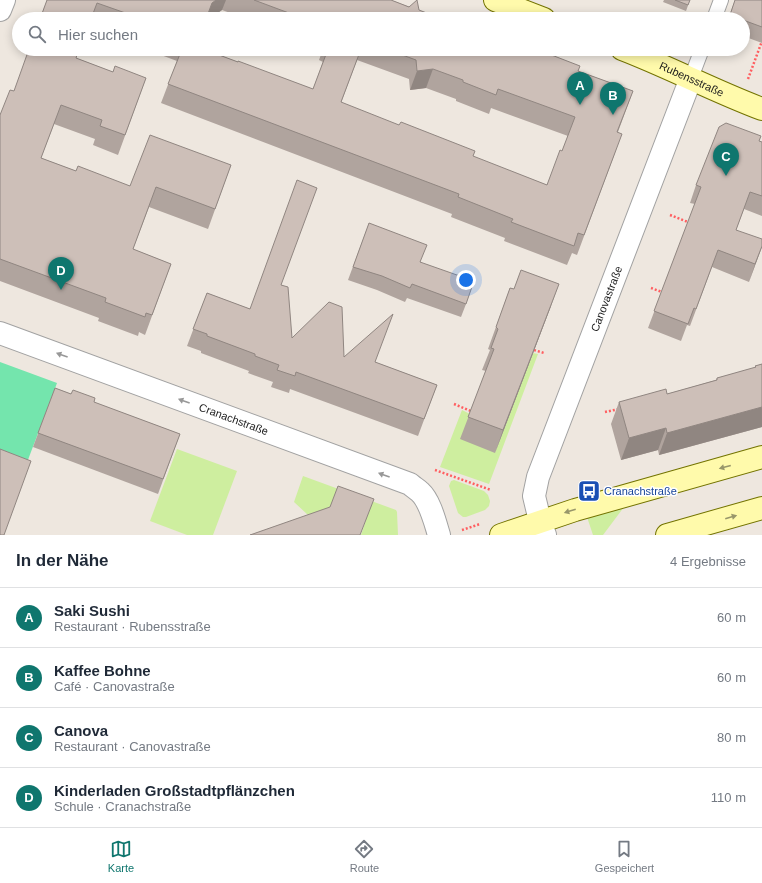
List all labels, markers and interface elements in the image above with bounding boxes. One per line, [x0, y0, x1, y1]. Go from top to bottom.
search box [12, 12, 750, 56]
icon: search [26, 23, 48, 45]
text: Hier suchen [58, 26, 138, 43]
street label: Rubensstraße [658, 59, 726, 99]
pin: A [567, 72, 593, 105]
pin: B [600, 82, 626, 115]
pin: C [713, 143, 739, 176]
pin: D [48, 257, 74, 290]
street label: Canovastraße [588, 264, 624, 333]
your location [456, 270, 476, 290]
one-way arrow [55, 352, 67, 358]
one-way arrow [177, 397, 189, 403]
street label: Cranachstraße [197, 401, 270, 437]
one-way arrow [719, 464, 731, 470]
one-way arrow [378, 472, 390, 478]
bus stop icon: Cranachstraße [576, 478, 602, 504]
place label: Cranachstraße [604, 485, 677, 497]
one-way arrow [564, 508, 576, 514]
one-way arrow [726, 514, 738, 520]
text: In der Nähe [16, 551, 109, 570]
text: 4 Ergebnisse [670, 554, 746, 569]
text: Saki Sushi [54, 602, 130, 619]
text: A [24, 610, 34, 625]
text: 60 m [717, 610, 746, 625]
text: Restaurant · Rubensstraße [54, 619, 211, 634]
text: Kaffee Bohne [54, 662, 151, 679]
text: B [24, 670, 34, 685]
text: 60 m [717, 670, 746, 685]
text: Café · Canovastraße [54, 679, 175, 694]
text: Canova [54, 722, 108, 739]
text: C [24, 730, 34, 745]
text: 80 m [717, 730, 746, 745]
text: Restaurant · Canovastraße [54, 739, 211, 754]
text: Kinderladen Großstadtpflänzchen [54, 782, 295, 799]
text: D [24, 790, 34, 805]
text: 110 m [711, 790, 746, 805]
text: Schule · Cranachstraße [54, 799, 191, 814]
tab: Karte [108, 838, 134, 874]
tab: Route [350, 838, 379, 874]
tab: Gespeichert [595, 838, 654, 874]

